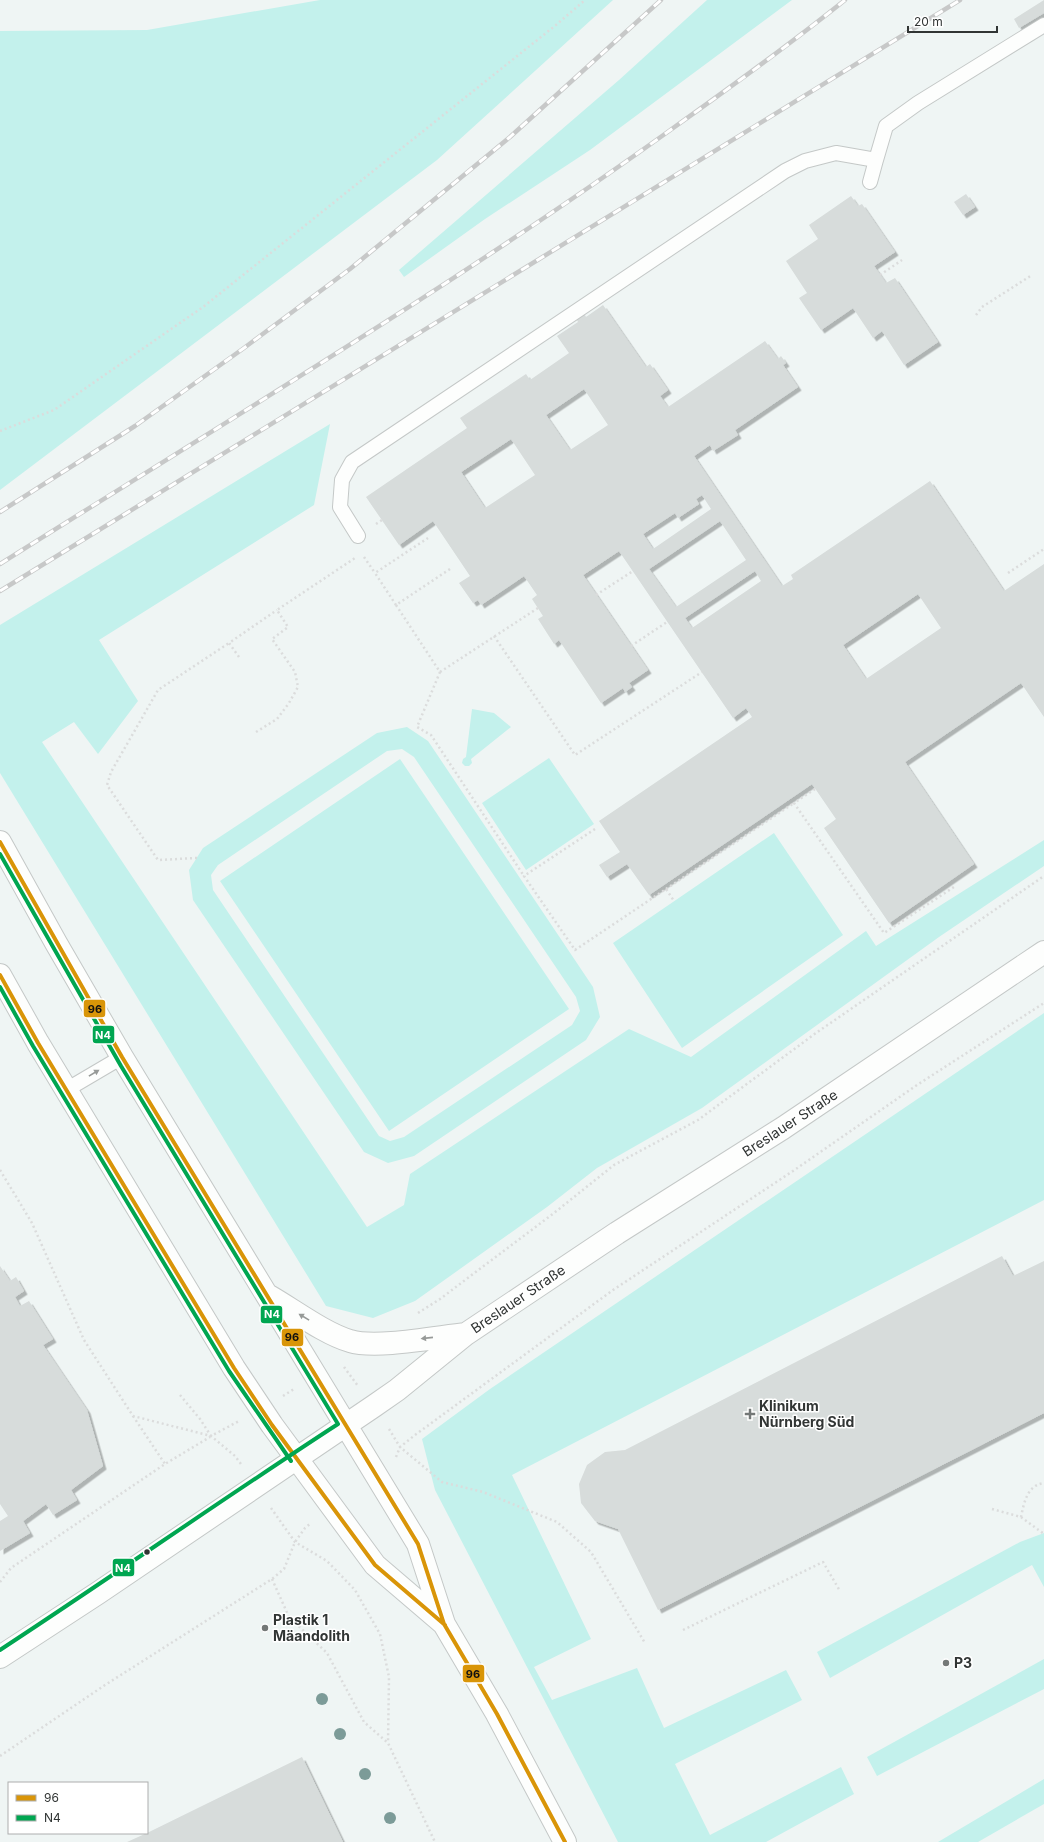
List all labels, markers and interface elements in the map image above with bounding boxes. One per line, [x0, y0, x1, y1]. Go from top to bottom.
scale bar [908, 8, 997, 34]
text: 20 m [914, 14, 943, 29]
line badge: 96 [83, 999, 106, 1018]
text: 96 [88, 1002, 102, 1016]
line badge: N4 [92, 1025, 115, 1044]
text: N4 [95, 1028, 111, 1042]
one-way arrow [88, 1070, 100, 1077]
street label: Breslauer Straße [739, 1085, 841, 1160]
street label: Breslauer Straße [467, 1261, 568, 1336]
line badge: N4 [260, 1305, 283, 1324]
text: N4 [264, 1307, 280, 1321]
one-way arrow [298, 1313, 310, 1320]
line badge: 96 [281, 1328, 304, 1347]
text: 96 [285, 1330, 299, 1344]
one-way arrow [421, 1335, 433, 1341]
place label: Klinikum Nürnberg Süd [759, 1397, 854, 1430]
marker: Klinikum Nürnberg Süd [744, 1408, 756, 1420]
unlabelled marker [142, 1547, 152, 1557]
line badge: N4 [112, 1558, 135, 1577]
text: N4 [115, 1561, 131, 1575]
place label: Plastik 1 Mäandolith [273, 1611, 350, 1644]
marker: Plastik 1 Mäandolith [260, 1623, 270, 1633]
place label: P3 [954, 1654, 972, 1671]
marker: P3 [941, 1658, 951, 1668]
line badge: 96 [462, 1664, 485, 1683]
text: 96 [466, 1667, 480, 1681]
legend [8, 1782, 148, 1834]
text: 96 [44, 1790, 59, 1805]
text: N4 [44, 1810, 61, 1825]

